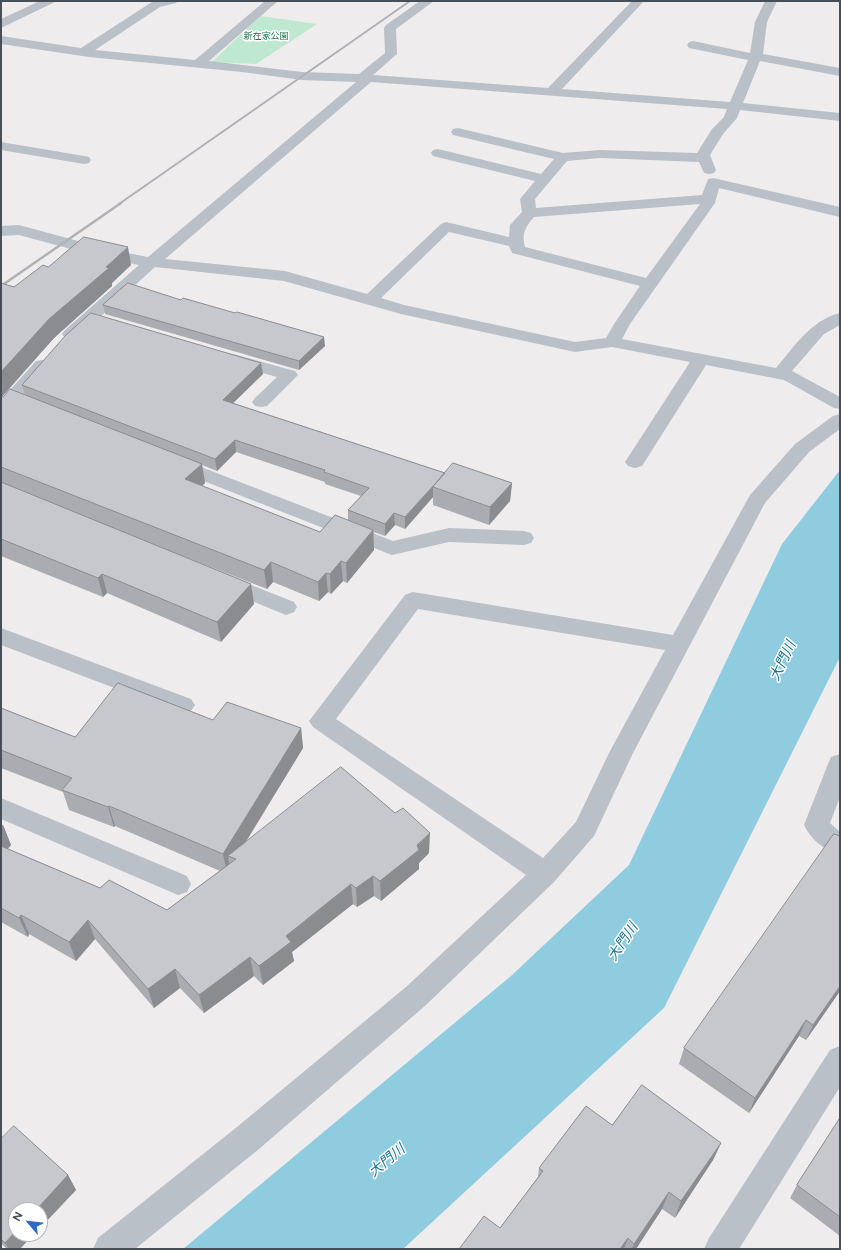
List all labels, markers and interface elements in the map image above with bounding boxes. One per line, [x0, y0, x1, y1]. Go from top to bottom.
park label: 新在家公園 [244, 31, 288, 41]
water label: 大門川 [767, 638, 799, 684]
water label: 大門川 [604, 920, 642, 964]
water label: 大門川 [366, 1141, 408, 1181]
north arrow [8, 1202, 48, 1242]
text: N [10, 1210, 26, 1223]

